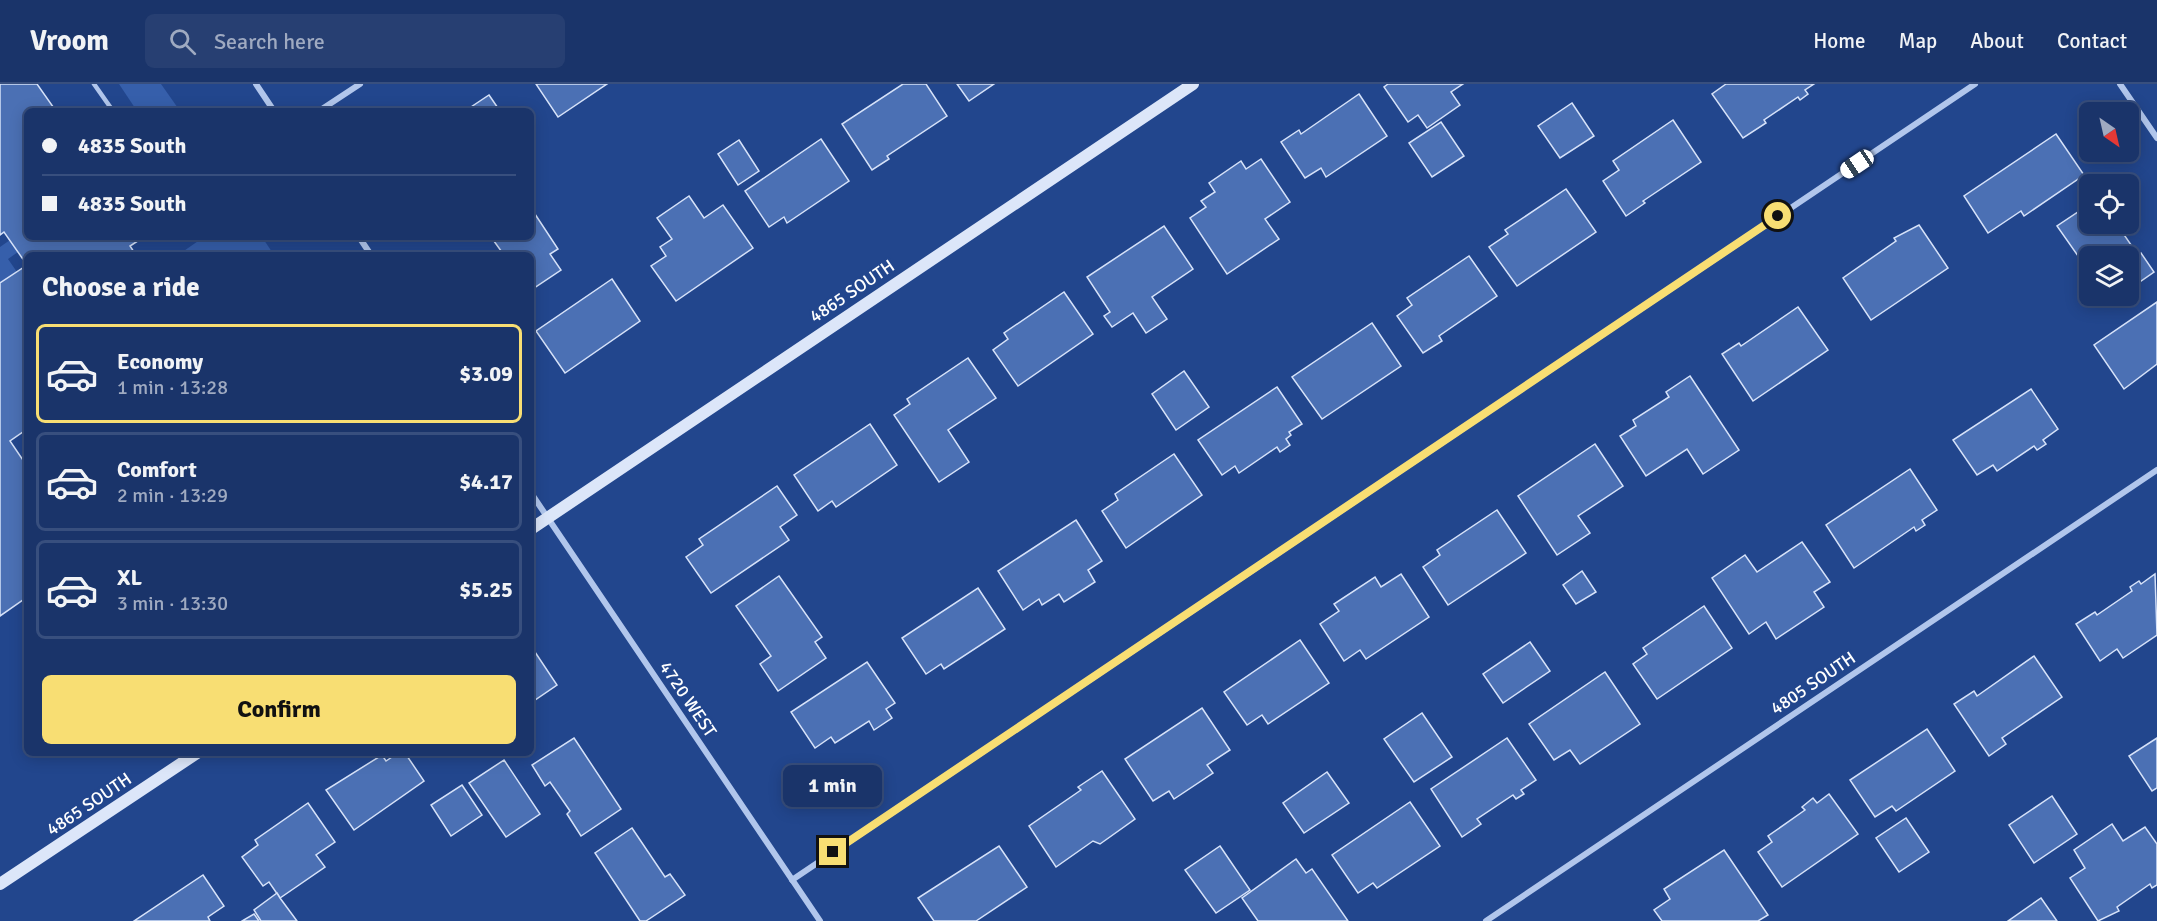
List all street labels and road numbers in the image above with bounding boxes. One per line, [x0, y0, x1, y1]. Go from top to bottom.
street label: 4865 SOUTH [805, 255, 899, 327]
street label: 4805 SOUTH [1766, 647, 1860, 719]
street label: 4720 WEST [655, 657, 721, 741]
street label: 4865 SOUTH [42, 768, 136, 840]

